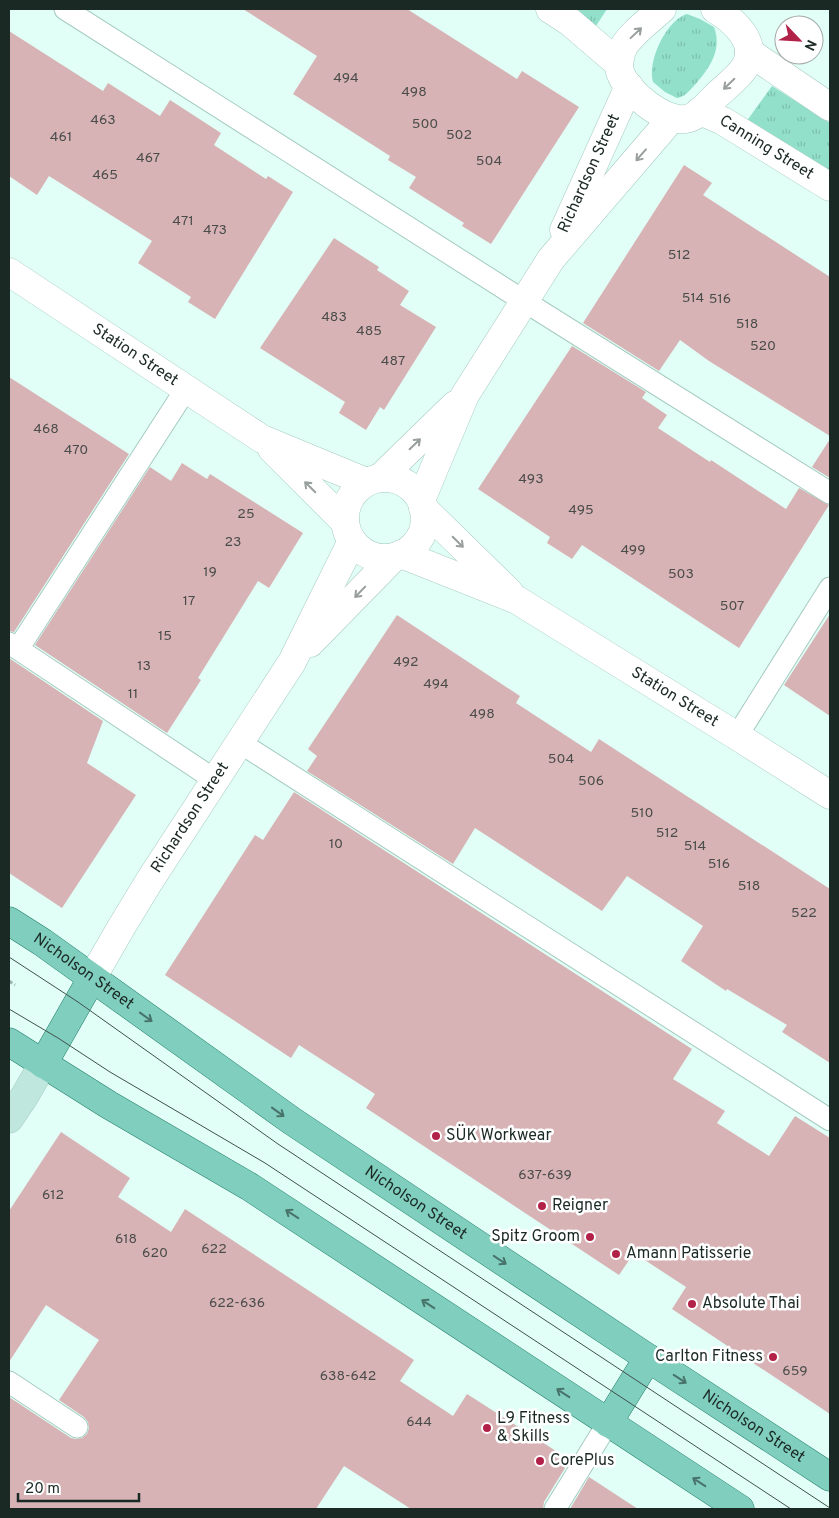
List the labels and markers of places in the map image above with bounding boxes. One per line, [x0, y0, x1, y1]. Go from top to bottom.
place label: SÜK Workwear [446, 1124, 552, 1146]
marker: SÜK Workwear [430, 1130, 442, 1142]
place label: Reigner [552, 1196, 608, 1216]
marker: Reigner [536, 1200, 548, 1212]
place label: Spitz Groom [491, 1227, 580, 1247]
marker: Spitz Groom [584, 1231, 596, 1243]
place label: Amann Patisserie [626, 1244, 751, 1264]
marker: Amann Patisserie [610, 1248, 622, 1260]
place label: Absolute Thai [702, 1294, 800, 1314]
marker: Absolute Thai [686, 1298, 698, 1310]
place label: Carlton Fitness [655, 1347, 763, 1367]
marker: Carlton Fitness [767, 1351, 779, 1363]
place label: L9 Fitness & Skills [497, 1409, 570, 1447]
marker: L9 Fitness & Skills [481, 1422, 493, 1434]
place label: CorePlus [550, 1451, 615, 1471]
marker: CorePlus [534, 1455, 546, 1467]

